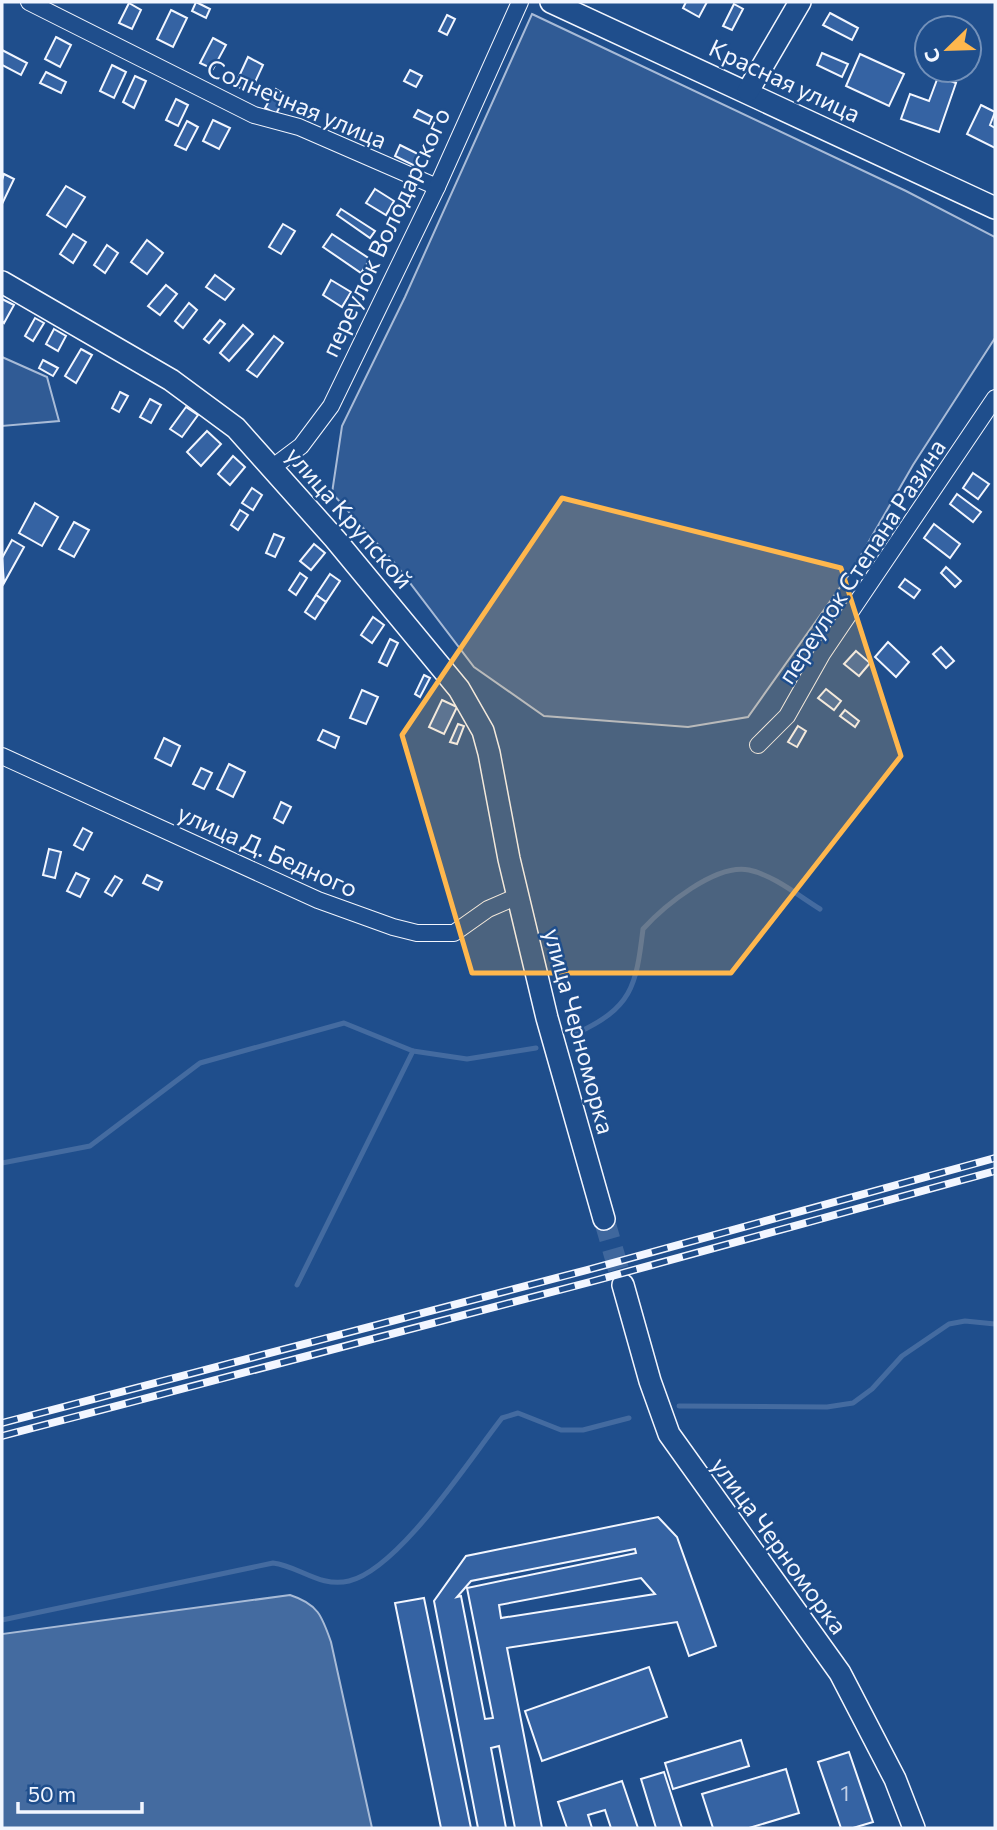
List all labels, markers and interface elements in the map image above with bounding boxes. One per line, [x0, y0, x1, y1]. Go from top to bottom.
north arrow [913, 14, 983, 84]
street label: Красная улица [705, 32, 865, 128]
text: С [919, 45, 945, 66]
street label: Солнечная улица [203, 52, 391, 154]
street label: переулок Володарского [315, 103, 455, 361]
street label: переулок Степана Разина [771, 433, 951, 689]
street label: улица Крупской [281, 440, 419, 594]
street label: улица Д. Бедного [174, 797, 362, 903]
street label: улица Черноморка [539, 925, 621, 1137]
street label: улица Черноморка [706, 1451, 854, 1639]
scale bar [18, 1770, 142, 1814]
house number: 1 [841, 1780, 849, 1805]
text: 50 m [28, 1781, 76, 1806]

